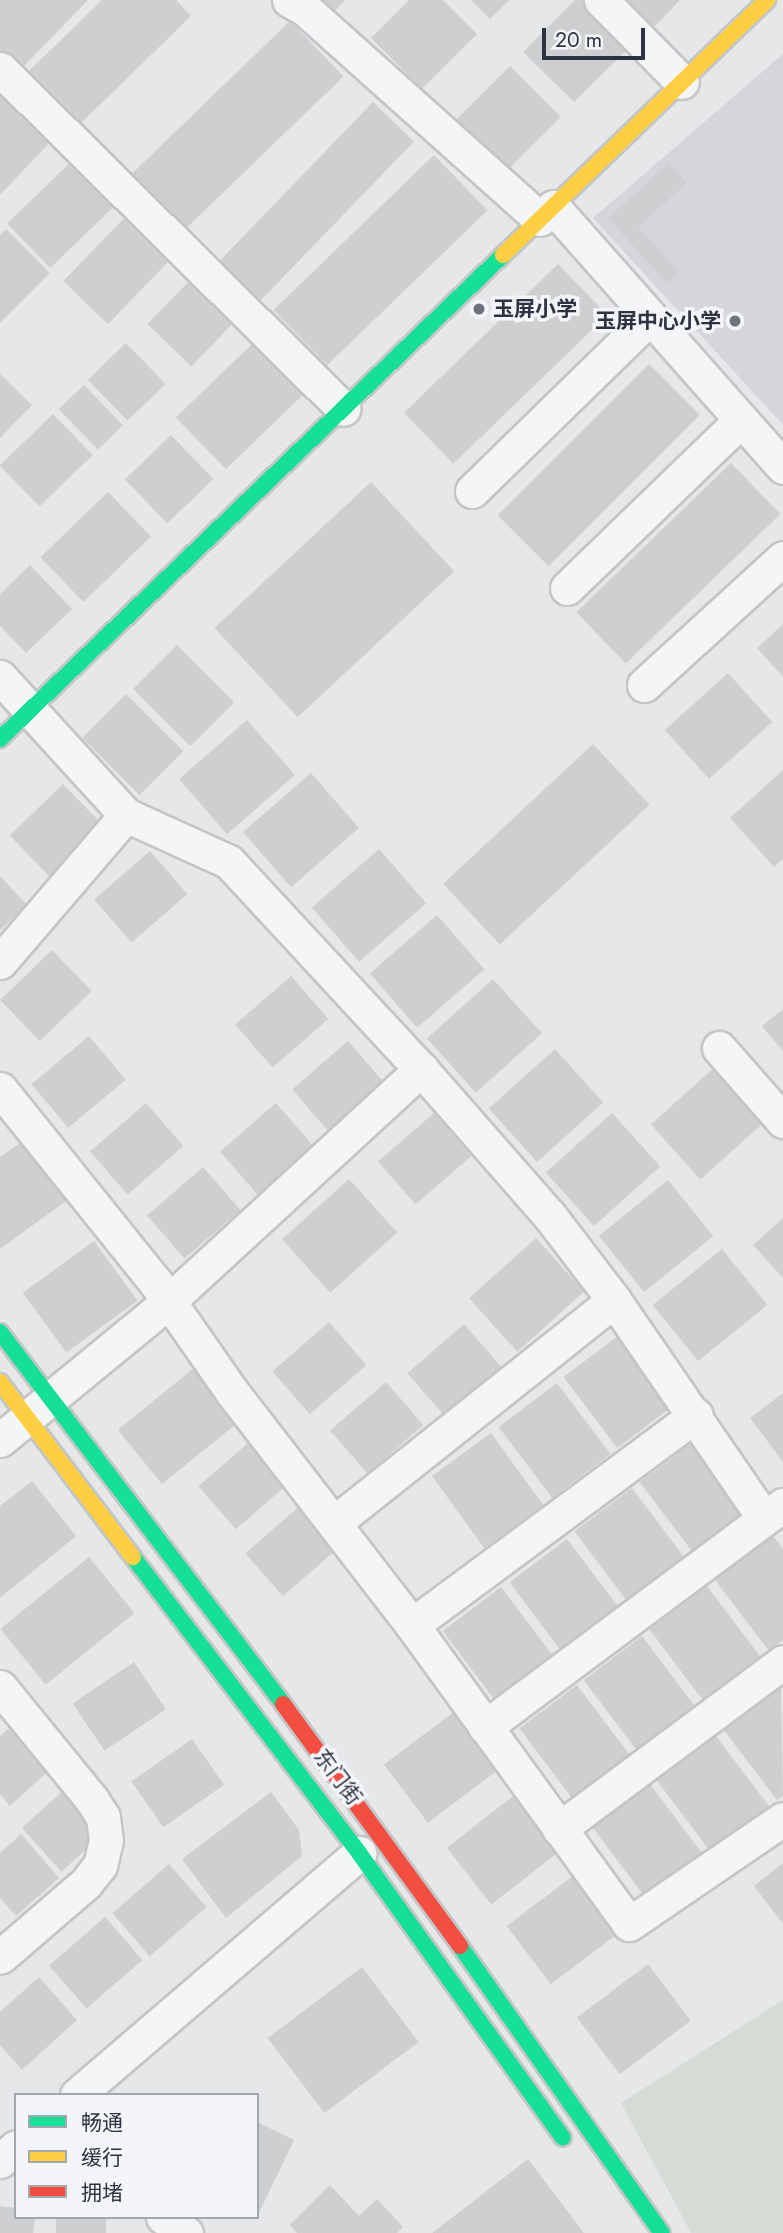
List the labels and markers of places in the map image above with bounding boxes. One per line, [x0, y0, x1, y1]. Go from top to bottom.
place label: 玉屏小学 [493, 296, 577, 322]
marker: 玉屏小学 [471, 301, 487, 317]
place label: 玉屏中心小学 [595, 308, 721, 334]
marker: 玉屏中心小学 [727, 313, 743, 329]

